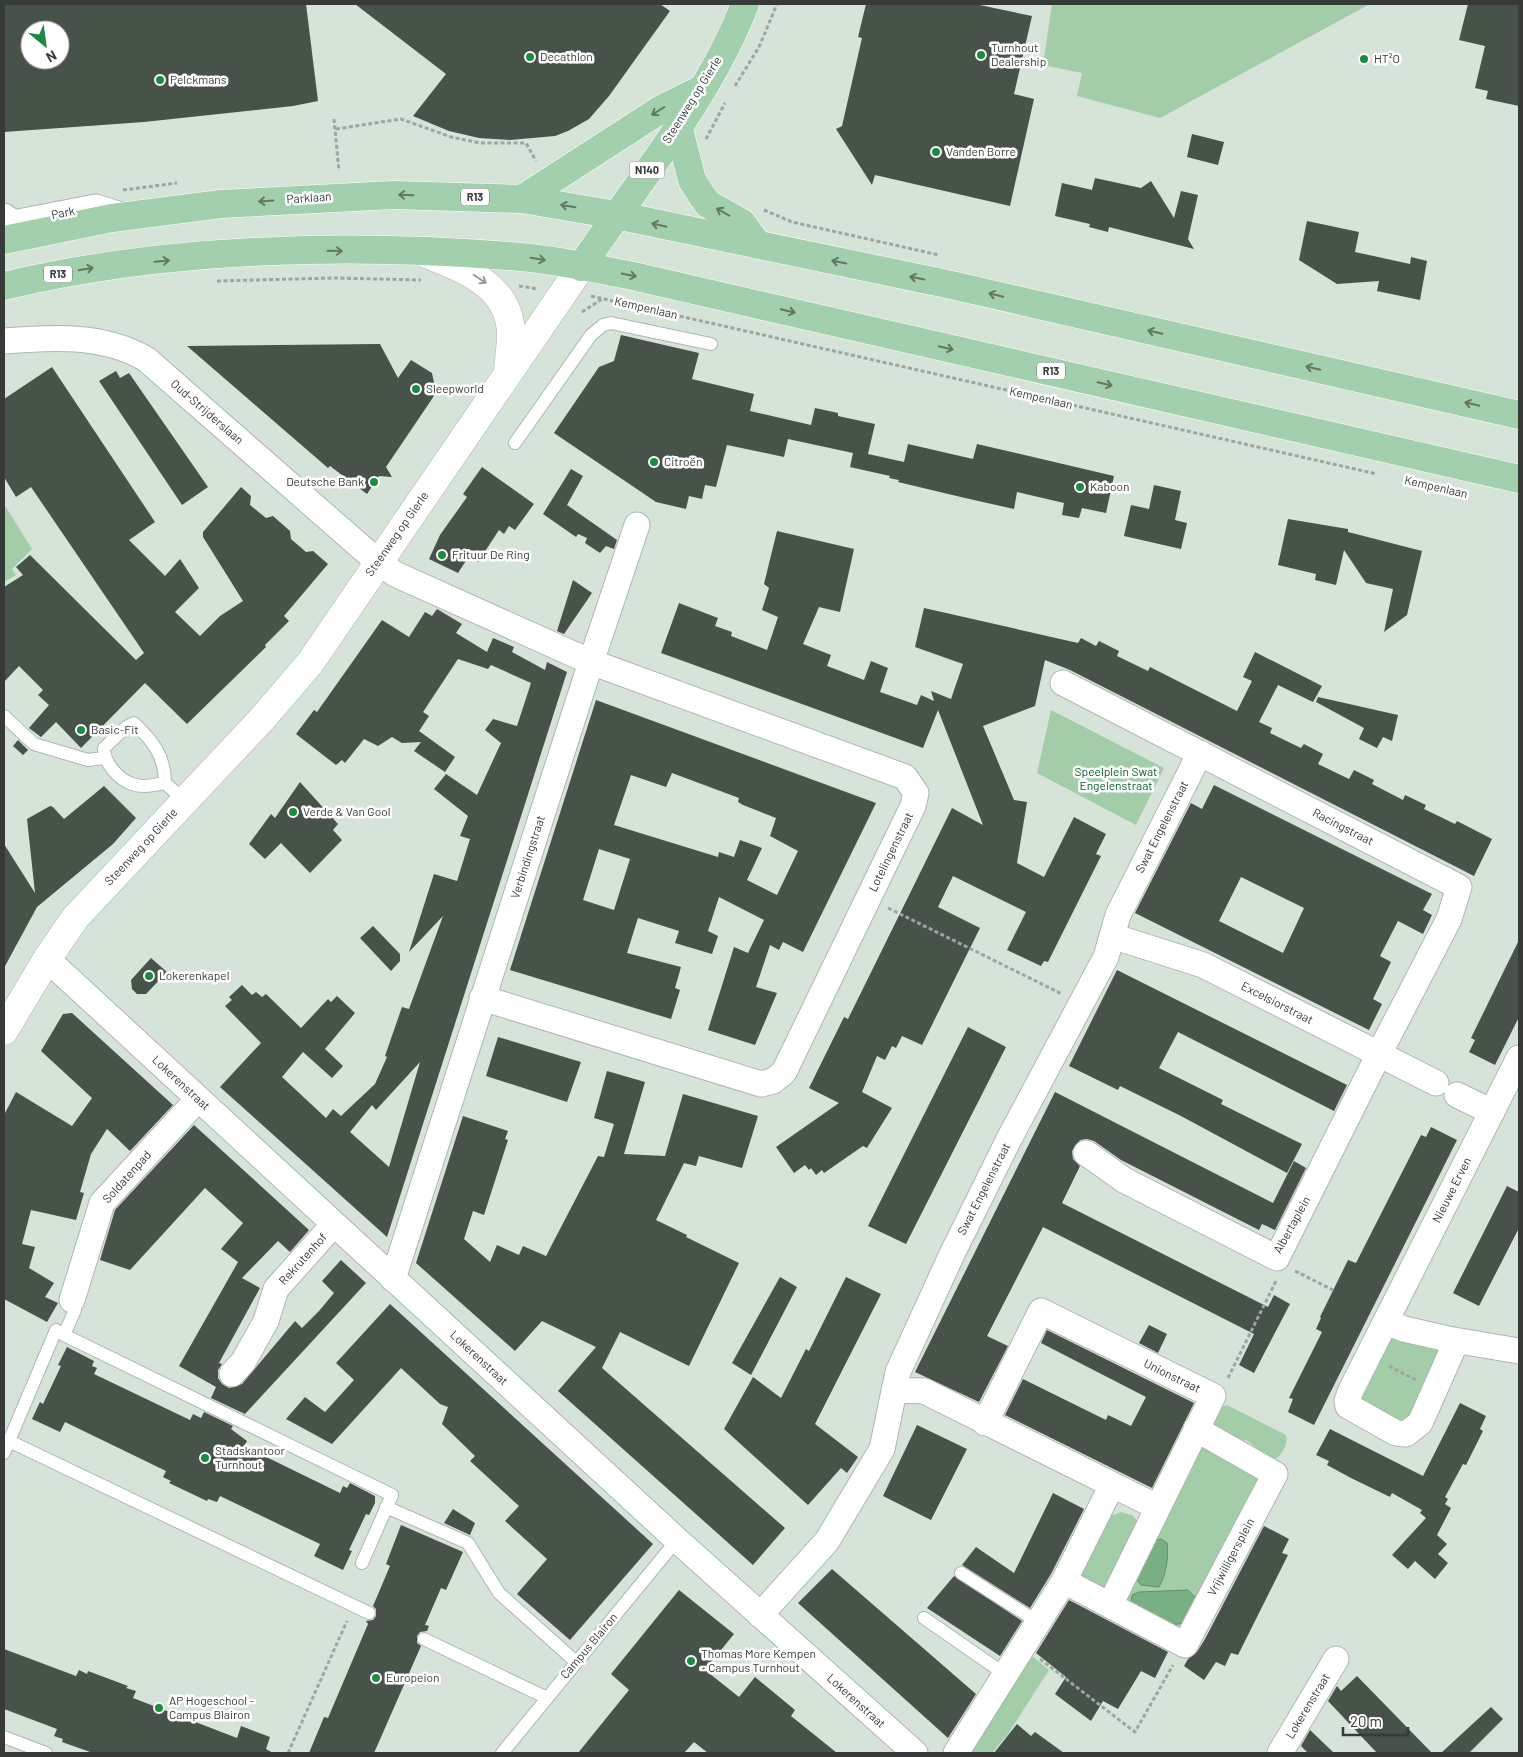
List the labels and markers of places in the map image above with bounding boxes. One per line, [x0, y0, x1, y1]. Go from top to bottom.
place label: Turnhout Dealership [991, 40, 1046, 68]
place label: Decathlon [540, 49, 593, 63]
marker: Turnhout Dealership [975, 49, 987, 61]
marker: Decathlon [524, 51, 536, 63]
place label: HT²O [1374, 51, 1400, 65]
marker: HT²O [1358, 53, 1370, 65]
place label: Pelckmans [170, 72, 227, 86]
marker: Pelckmans [154, 74, 166, 86]
place label: Vanden Borre [946, 144, 1016, 158]
marker: Vanden Borre [930, 146, 942, 158]
place label: Sleepworld [426, 381, 484, 395]
marker: Sleepworld [410, 383, 422, 395]
place label: Citroën [664, 454, 702, 468]
marker: Citroën [648, 456, 660, 468]
place label: Deutsche Bank [286, 474, 364, 488]
marker: Deutsche Bank [368, 476, 380, 488]
place label: Kaboon [1090, 479, 1129, 493]
marker: Kaboon [1074, 481, 1086, 493]
place label: Frituur De Ring [452, 547, 530, 561]
marker: Frituur De Ring [436, 549, 448, 561]
place label: Basic-Fit [91, 722, 139, 736]
marker: Basic-Fit [75, 724, 87, 736]
place label: Verde & Van Gool [303, 804, 391, 818]
marker: Verde & Van Gool [287, 806, 299, 818]
place label: Lokerenkapel [159, 968, 229, 982]
marker: Lokerenkapel [143, 970, 155, 982]
place label: Stadskantoor Turnhout [215, 1443, 286, 1471]
marker: Stadskantoor Turnhout [199, 1452, 211, 1464]
place label: Thomas More Kempen - Campus Turnhout [701, 1646, 816, 1674]
marker: Thomas More Kempen - Campus Turnhout [685, 1655, 697, 1667]
place label: Europeion [386, 1670, 440, 1684]
marker: Europeion [370, 1672, 382, 1684]
place label: AP Hogeschool - Campus Blairon [169, 1693, 255, 1721]
marker: AP Hogeschool - Campus Blairon [153, 1702, 165, 1714]

